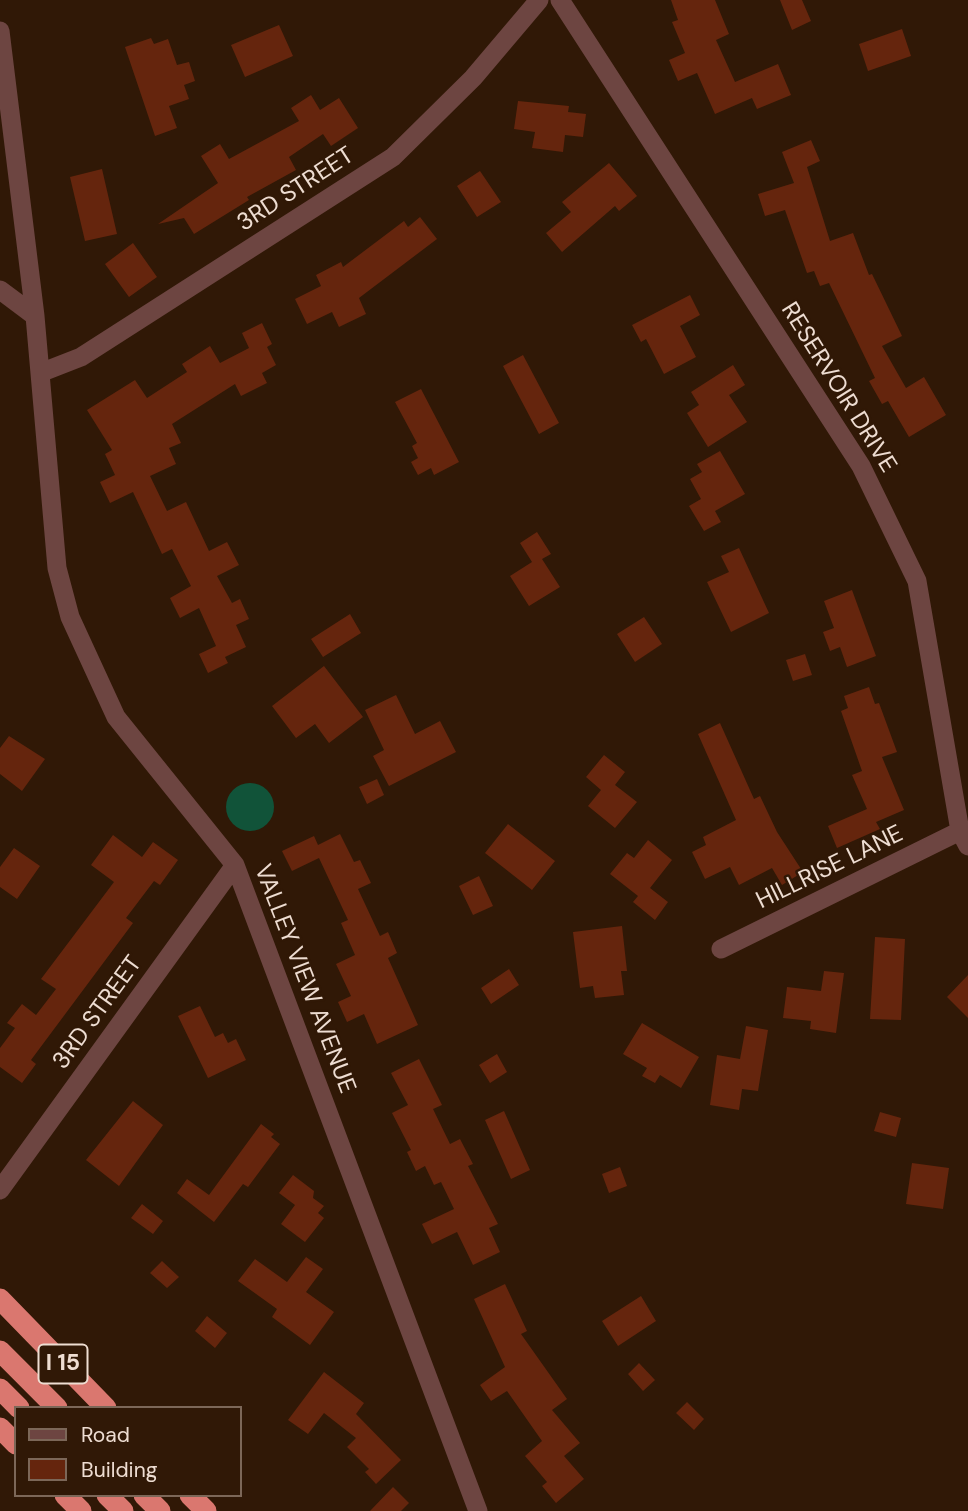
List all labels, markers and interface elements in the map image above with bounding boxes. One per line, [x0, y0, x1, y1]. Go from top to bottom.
street label: 3RD STREET [232, 142, 360, 238]
street label: RESERVOIR DRIVE [774, 298, 902, 478]
street label: HILLRISE LANE [752, 820, 908, 916]
street label: VALLEY VIEW AVENUE [247, 861, 361, 1097]
street label: 3RD STREET [47, 951, 149, 1075]
road number: I 15 [38, 1344, 88, 1384]
legend [14, 1406, 242, 1497]
text: Road [81, 1421, 130, 1449]
text: Building [81, 1456, 157, 1484]

